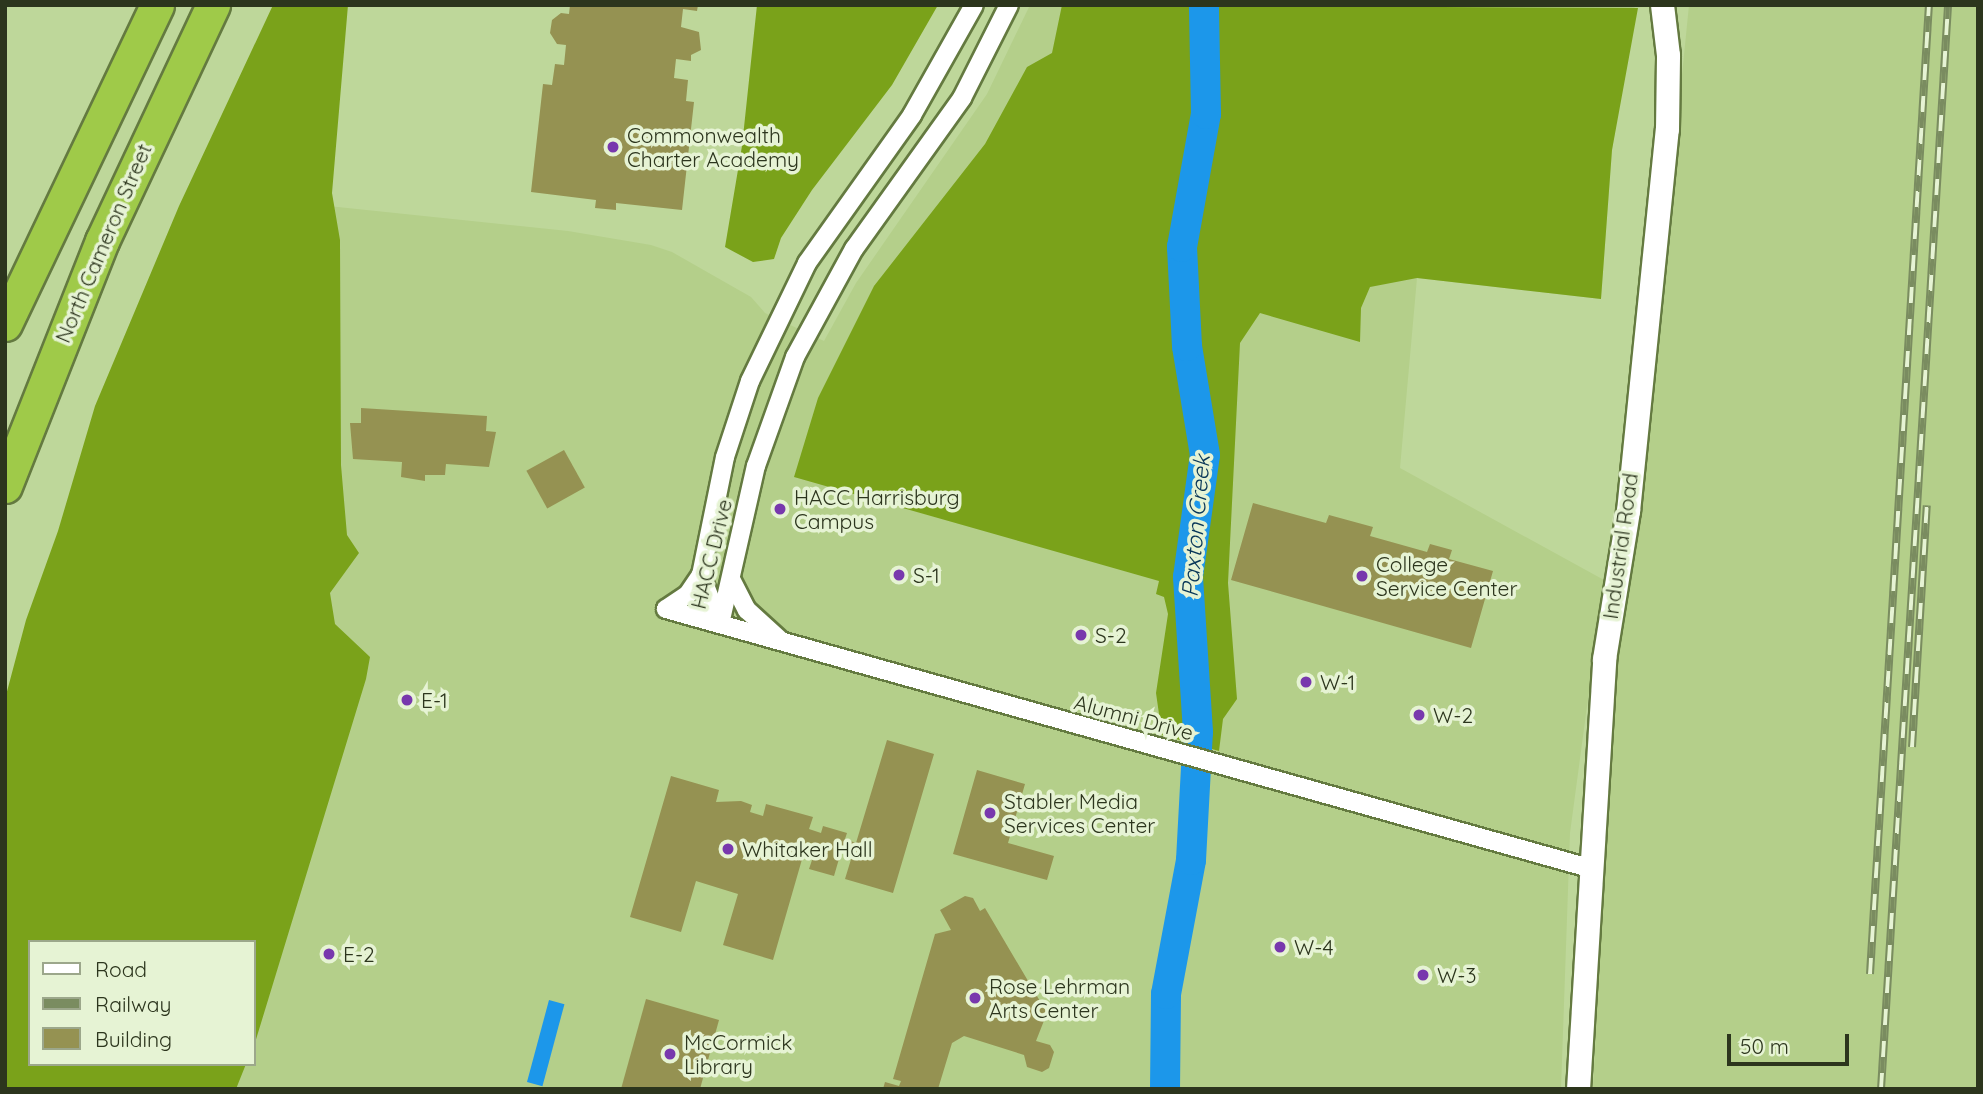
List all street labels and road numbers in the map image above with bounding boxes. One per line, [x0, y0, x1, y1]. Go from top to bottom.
street label: North Cameron Street [50, 140, 156, 346]
street label: Industrial Road [1597, 471, 1643, 621]
street label: HACC Drive [685, 496, 737, 612]
street label: Alumni Drive [1072, 689, 1196, 745]

